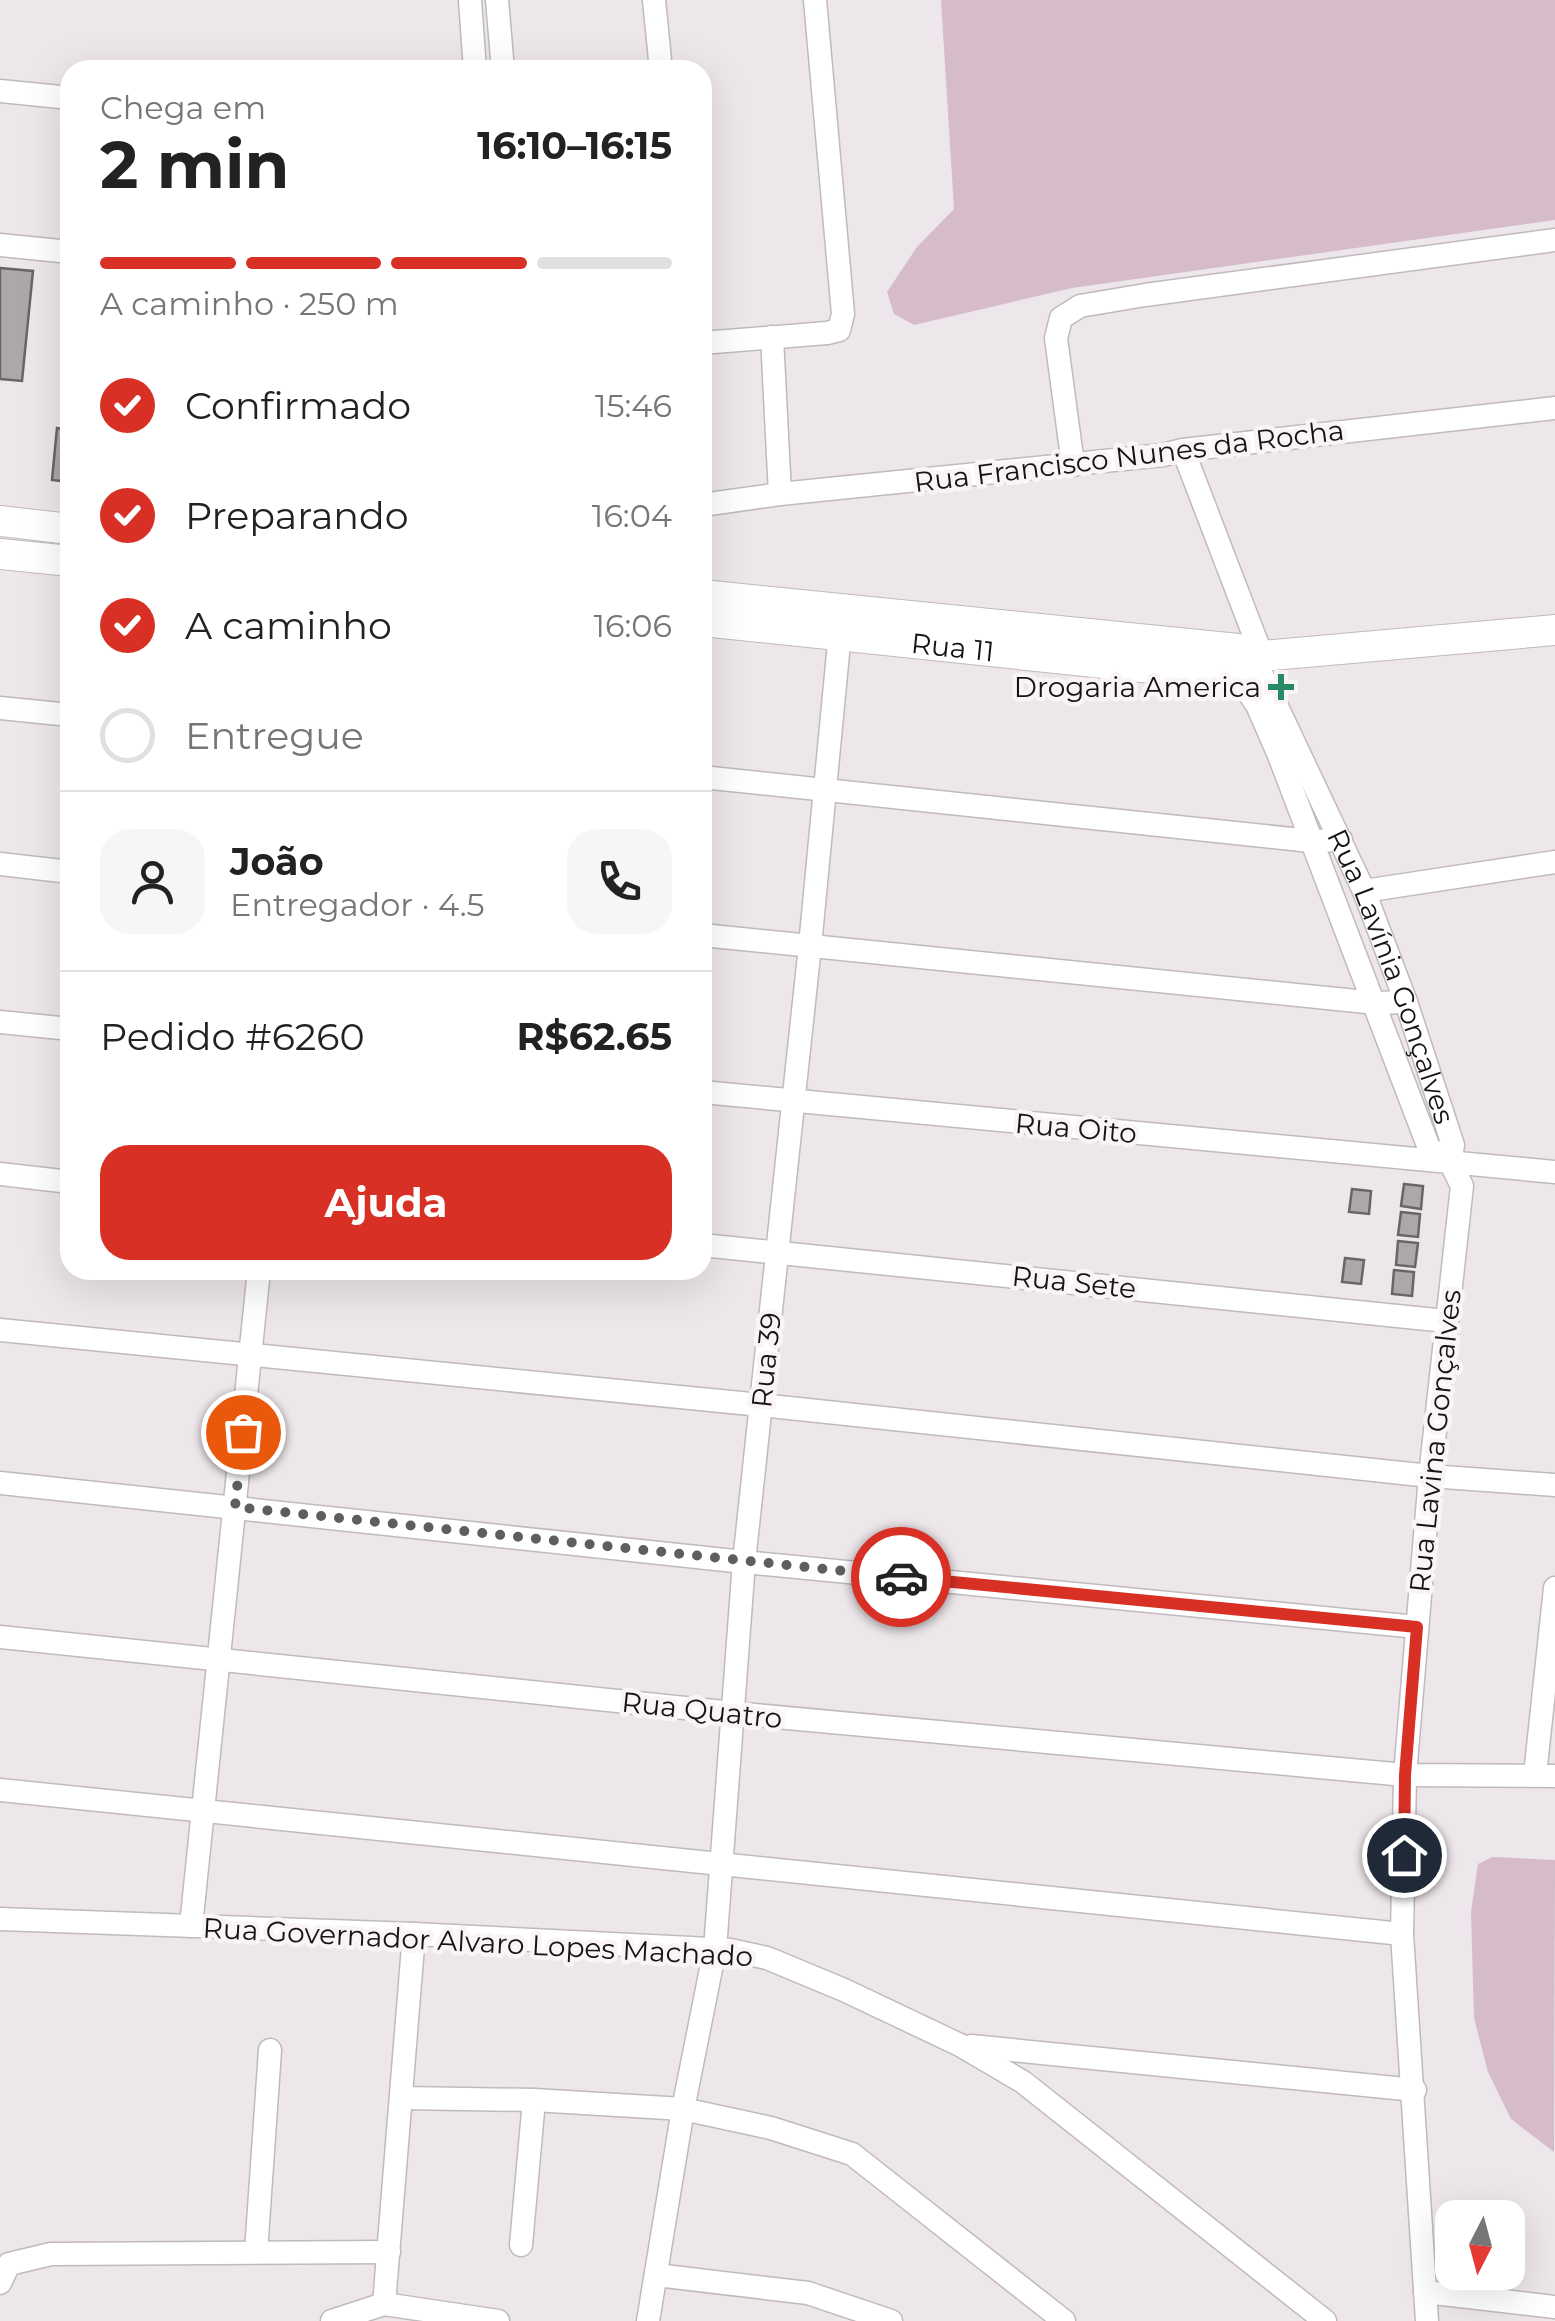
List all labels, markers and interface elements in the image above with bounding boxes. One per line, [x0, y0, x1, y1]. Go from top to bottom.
text: Chega em [100, 88, 266, 127]
text: 16:10–16:15 [477, 122, 672, 169]
text: 2 min [100, 125, 289, 204]
text: A caminho · 250 m [100, 284, 399, 323]
icon: check [100, 378, 155, 433]
text: Confirmado [185, 382, 411, 429]
text: 15:46 [595, 386, 672, 425]
street label: Rua Francisco Nunes da Rocha [912, 413, 1346, 499]
icon: check [100, 488, 155, 543]
text: Preparando [185, 492, 409, 539]
text: 16:04 [592, 496, 672, 535]
icon: check [100, 598, 155, 653]
text: A caminho [185, 602, 392, 649]
text: 16:06 [594, 606, 672, 645]
street label: Rua 11 [910, 626, 996, 668]
place label: Drogaria America [1014, 670, 1261, 704]
marker: Drogaria America [1270, 676, 1292, 698]
text: Entregue [185, 712, 364, 759]
street label: Rua Lavínia Gonçalves [1320, 824, 1462, 1128]
button: person [100, 829, 205, 934]
button: phone [567, 829, 672, 934]
text: João [230, 838, 324, 885]
text: Entregador · 4.5 [230, 885, 485, 924]
text: Pedido #6260 [100, 1013, 365, 1060]
text: R$62.65 [517, 1013, 672, 1060]
street label: Rua Oito [1014, 1106, 1138, 1150]
button: Ajuda [100, 1145, 672, 1260]
street label: Rua Sete [1010, 1259, 1138, 1305]
street label: Rua Lavina Gonçalves [1402, 1288, 1468, 1594]
street label: Rua 39 [744, 1311, 788, 1409]
pin [201, 1390, 286, 1475]
icon: bag [216, 1405, 271, 1460]
courier [851, 1527, 951, 1627]
icon: car [874, 1550, 929, 1605]
street label: Rua Quatro [620, 1685, 784, 1735]
pin [1362, 1813, 1447, 1898]
icon: home [1377, 1828, 1432, 1883]
street label: Rua Governador Alvaro Lopes Machado [202, 1911, 754, 1973]
north arrow [1435, 2200, 1525, 2290]
map controls [1435, 2200, 1525, 2290]

